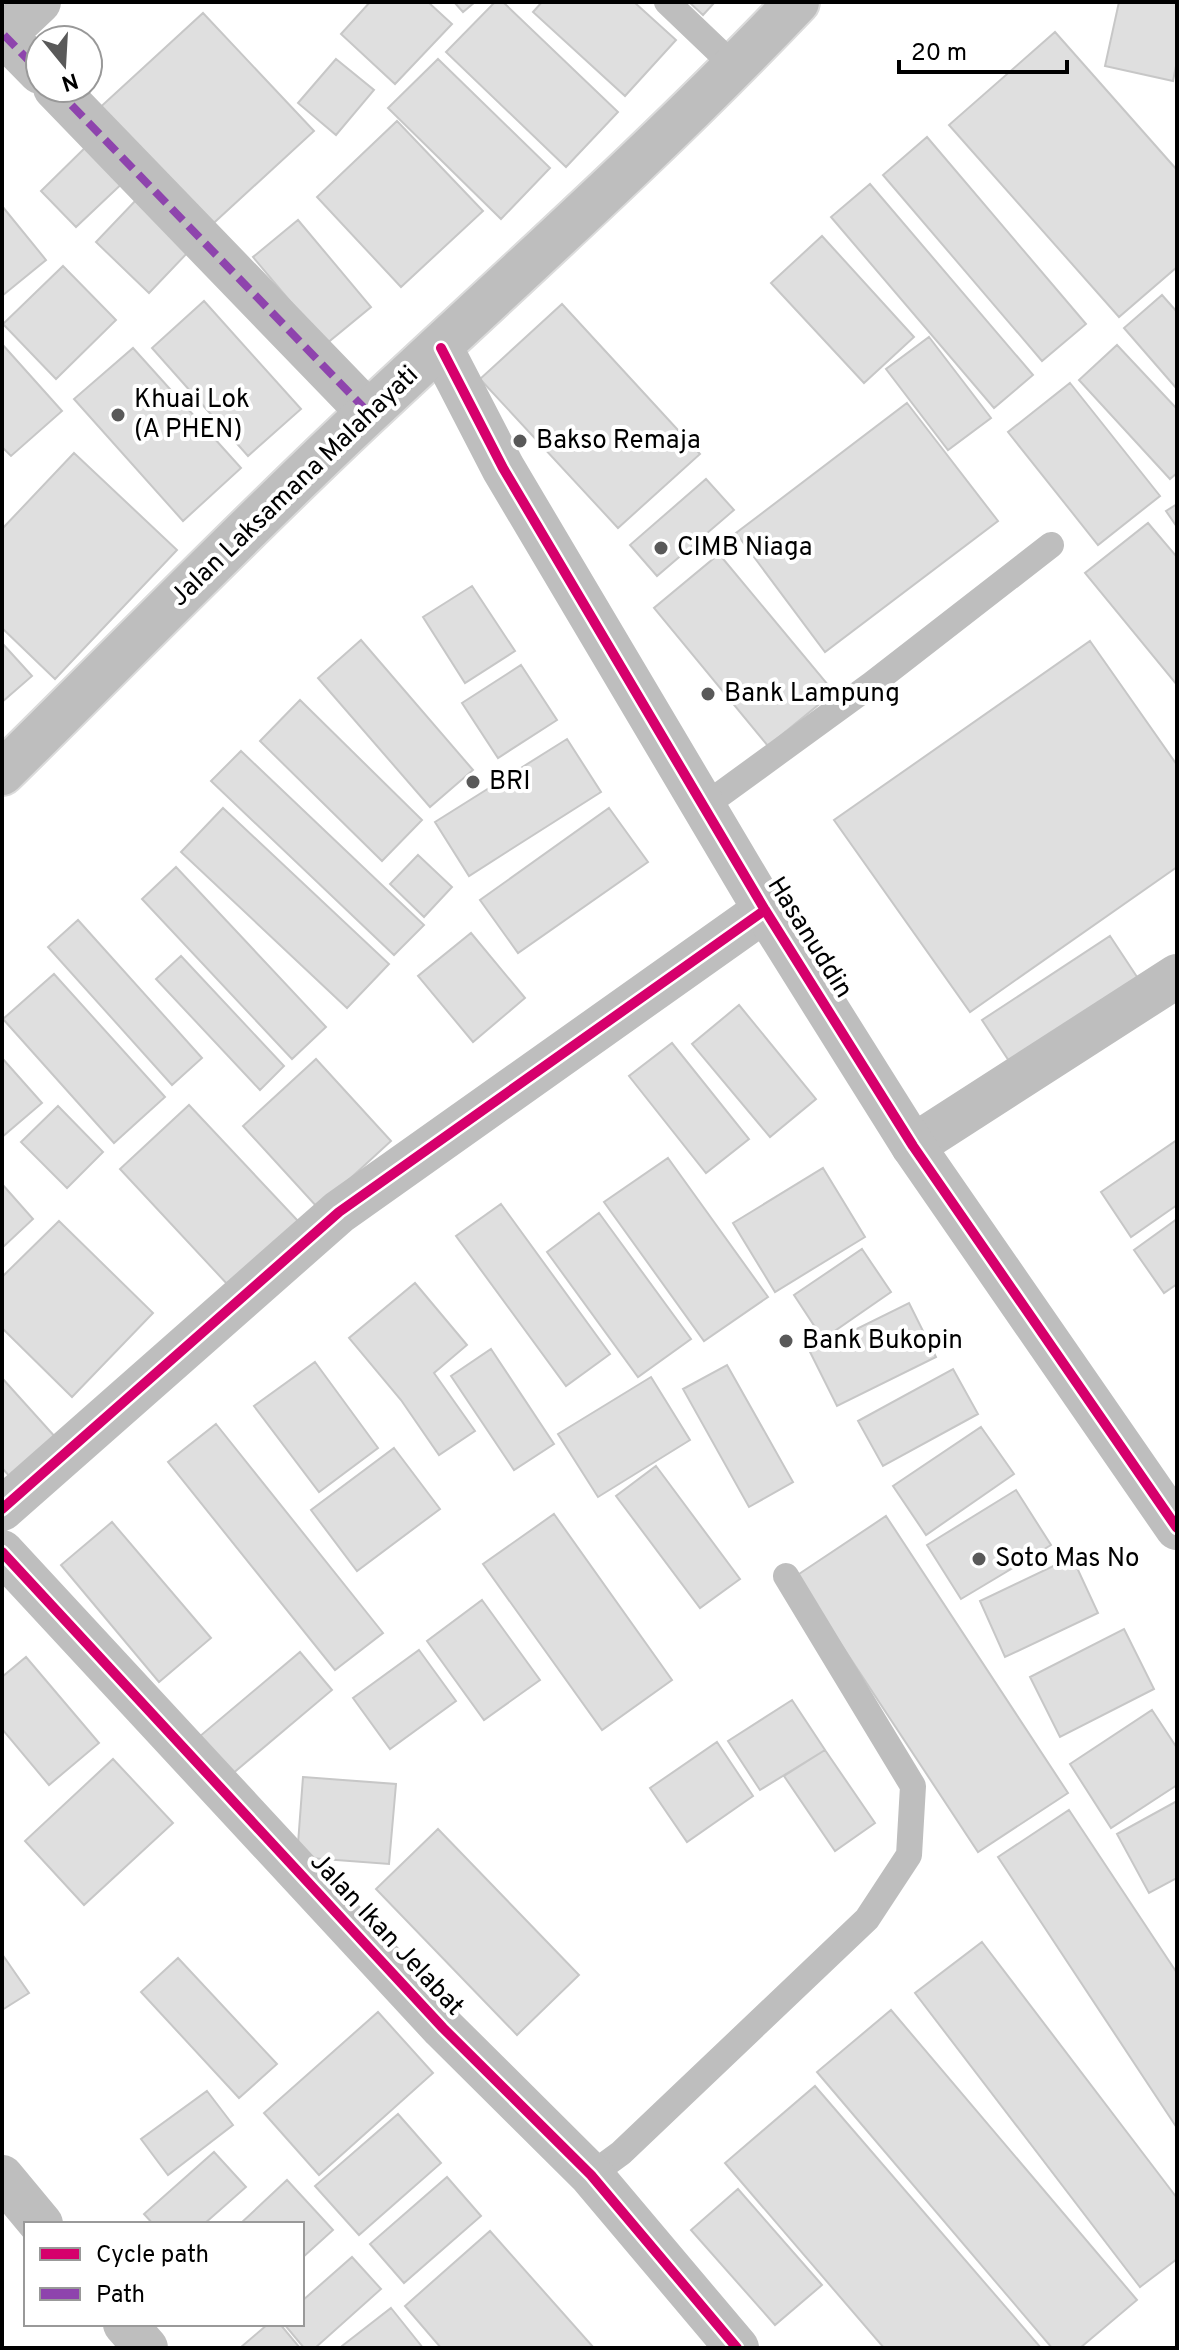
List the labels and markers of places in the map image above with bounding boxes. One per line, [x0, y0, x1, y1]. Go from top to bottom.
place label: Khuai Lok (A PHEN) [134, 384, 250, 447]
marker: Khuai Lok (A PHEN) [109, 406, 127, 424]
place label: Bakso Remaja [536, 425, 701, 458]
marker: Bakso Remaja [511, 432, 529, 450]
place label: CIMB Niaga [677, 532, 812, 565]
marker: CIMB Niaga [652, 539, 670, 557]
place label: Bank Lampung [724, 678, 900, 711]
marker: Bank Lampung [699, 685, 717, 703]
place label: BRI [489, 766, 531, 799]
marker: BRI [464, 773, 482, 791]
place label: Bank Bukopin [802, 1325, 963, 1358]
marker: Bank Bukopin [777, 1332, 795, 1350]
place label: Soto Mas No [995, 1543, 1140, 1576]
marker: Soto Mas No [970, 1550, 988, 1568]

